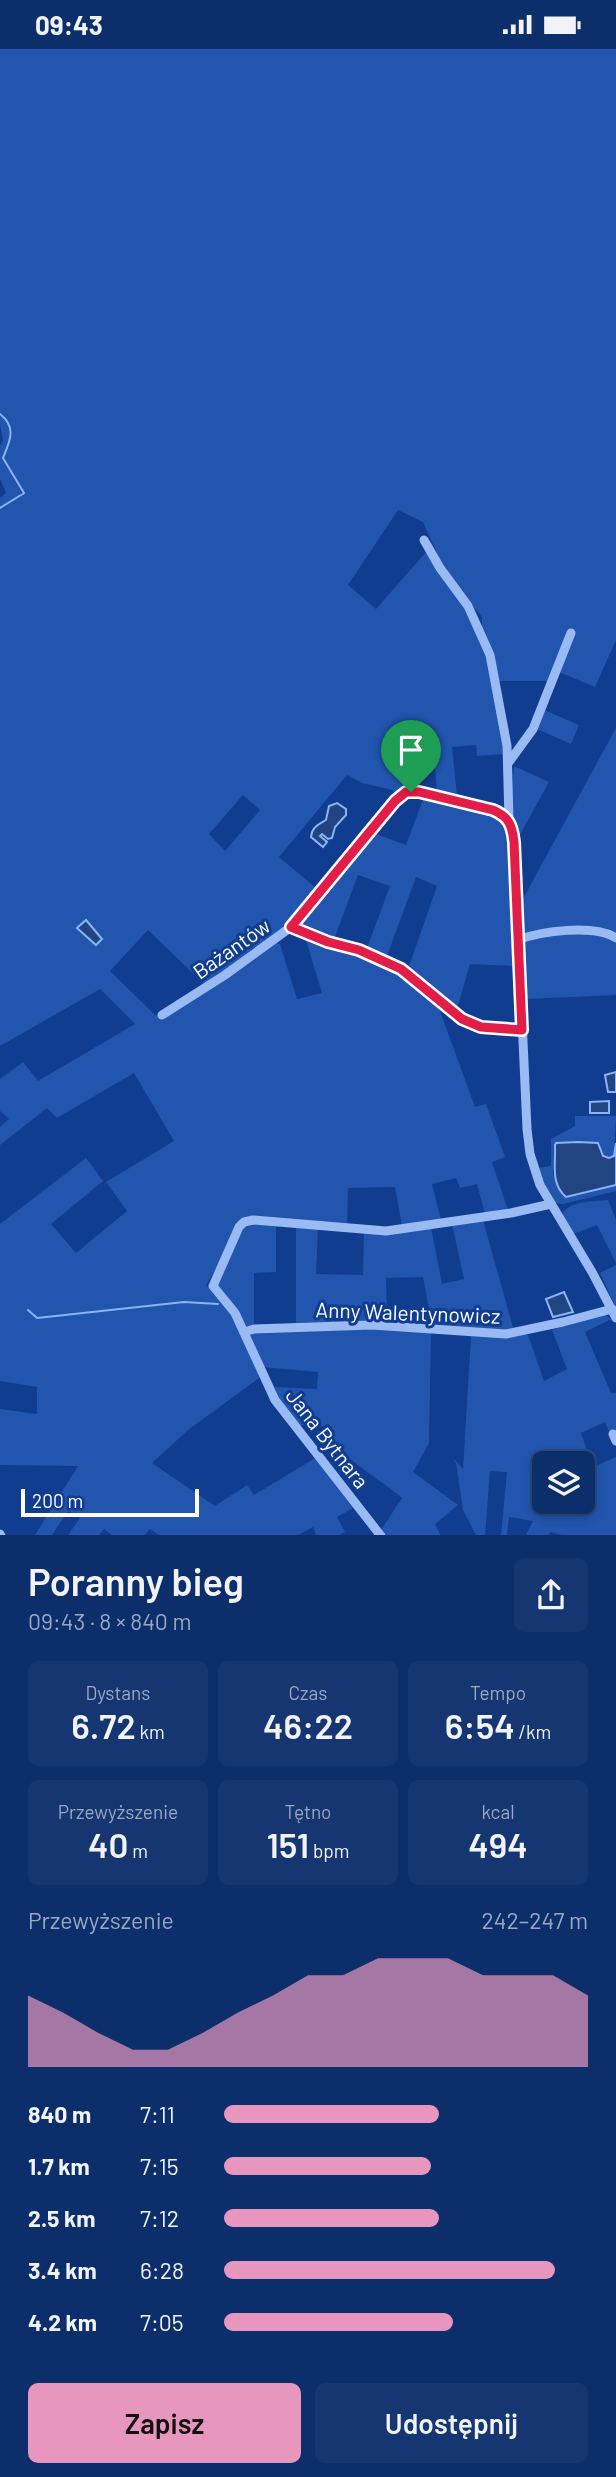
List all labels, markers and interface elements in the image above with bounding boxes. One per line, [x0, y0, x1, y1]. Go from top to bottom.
text: 09:43 [35, 9, 103, 40]
pin [381, 720, 441, 792]
icon: arrive [392, 731, 430, 769]
street label: Bażantów [188, 912, 274, 984]
street label: Anny Walentynowicz [315, 1296, 501, 1328]
street label: Jana Bytnara [281, 1383, 375, 1493]
map controls [532, 1451, 595, 1514]
button: layers [532, 1451, 595, 1514]
scale bar [21, 1486, 200, 1518]
text: 200 m [32, 1489, 83, 1512]
text: Poranny bieg [28, 1558, 244, 1604]
button: share [514, 1558, 588, 1632]
text: 09:43 · 8 × 840 m [28, 1607, 191, 1635]
text: Dystans [86, 1681, 150, 1704]
text: Czas [289, 1681, 327, 1704]
text: Tempo [470, 1681, 526, 1704]
text: 6.72 [71, 1704, 136, 1746]
text: 46:22 [263, 1704, 353, 1746]
text: 6:54 [445, 1704, 515, 1746]
text: km [136, 1720, 165, 1743]
text: /km [515, 1720, 551, 1743]
text: Przewyższenie [58, 1800, 178, 1823]
text: Tętno [285, 1800, 331, 1823]
text: kcal [481, 1800, 515, 1823]
text: 40 [88, 1823, 128, 1865]
text: 151 [266, 1823, 309, 1865]
text: 494 [468, 1823, 528, 1865]
text: m [128, 1839, 148, 1862]
text: bpm [309, 1839, 350, 1862]
text: Przewyższenie [28, 1906, 174, 1934]
text: 242–247 m [482, 1906, 588, 1934]
text: 840 m [28, 2100, 91, 2128]
text: 7:11 [140, 2100, 175, 2128]
text: 1.7 km [28, 2152, 90, 2180]
text: 7:15 [140, 2152, 179, 2180]
text: 2.5 km [28, 2204, 96, 2232]
text: 7:12 [140, 2204, 179, 2232]
text: 3.4 km [28, 2256, 97, 2284]
text: 6:28 [140, 2256, 184, 2284]
text: 4.2 km [28, 2308, 97, 2336]
text: 7:05 [140, 2308, 184, 2336]
button: Zapisz [28, 2383, 301, 2463]
button: Udostępnij [315, 2383, 588, 2463]

